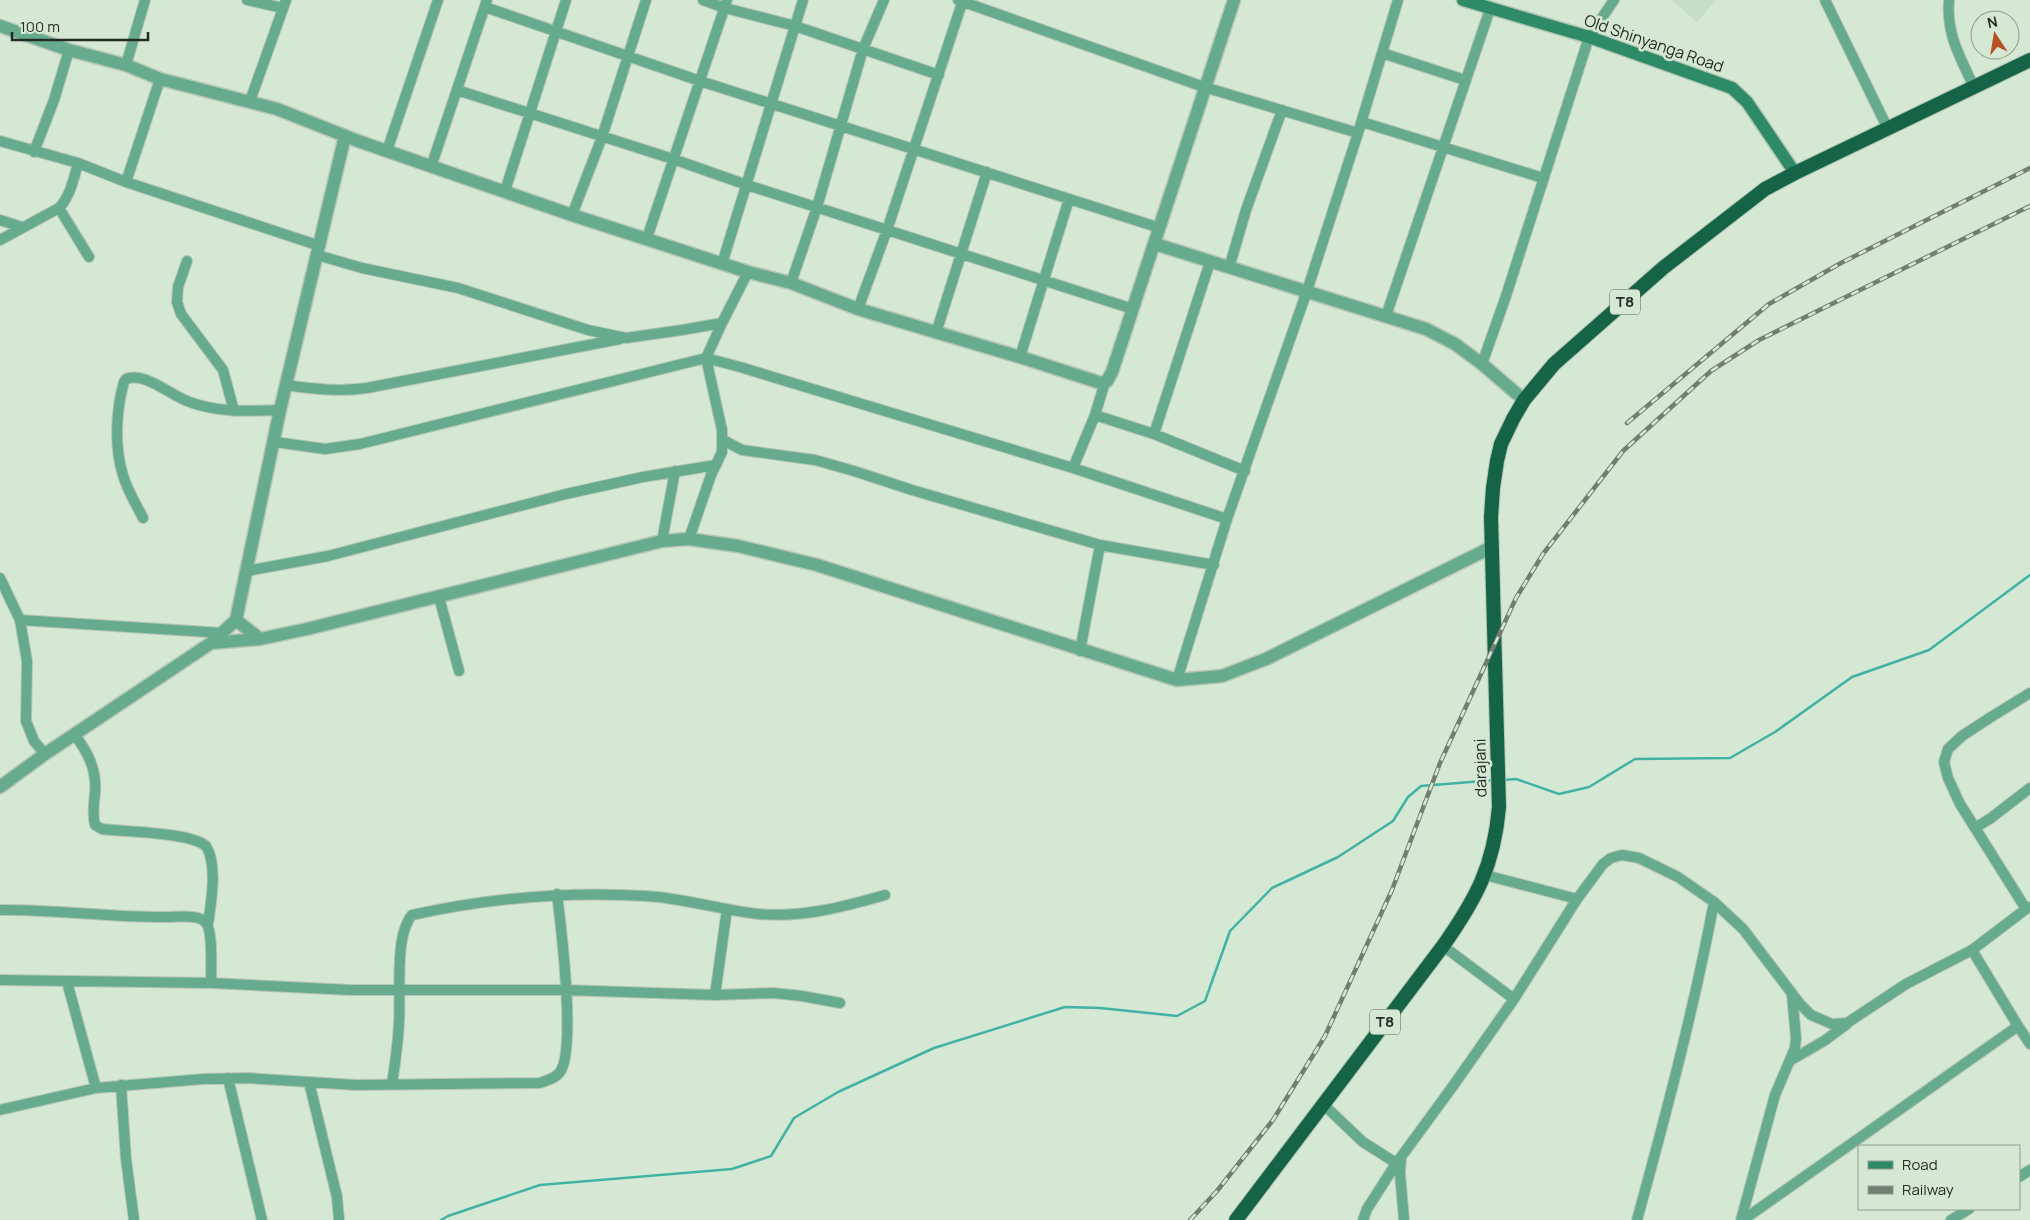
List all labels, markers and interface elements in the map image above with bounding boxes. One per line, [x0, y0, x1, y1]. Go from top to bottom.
street label: Old Shinyanga Road [1581, 9, 1727, 77]
scale bar [12, 10, 149, 42]
north arrow [1970, 10, 2020, 60]
text: N [1985, 11, 1999, 32]
text: 100 m [20, 16, 60, 37]
road number: T8 [1610, 290, 1640, 314]
street label: darajani [1468, 738, 1492, 798]
road number: T8 [1370, 1010, 1400, 1034]
legend [1858, 1145, 2020, 1210]
text: Road [1902, 1154, 1938, 1175]
text: Railway [1902, 1179, 1954, 1200]

